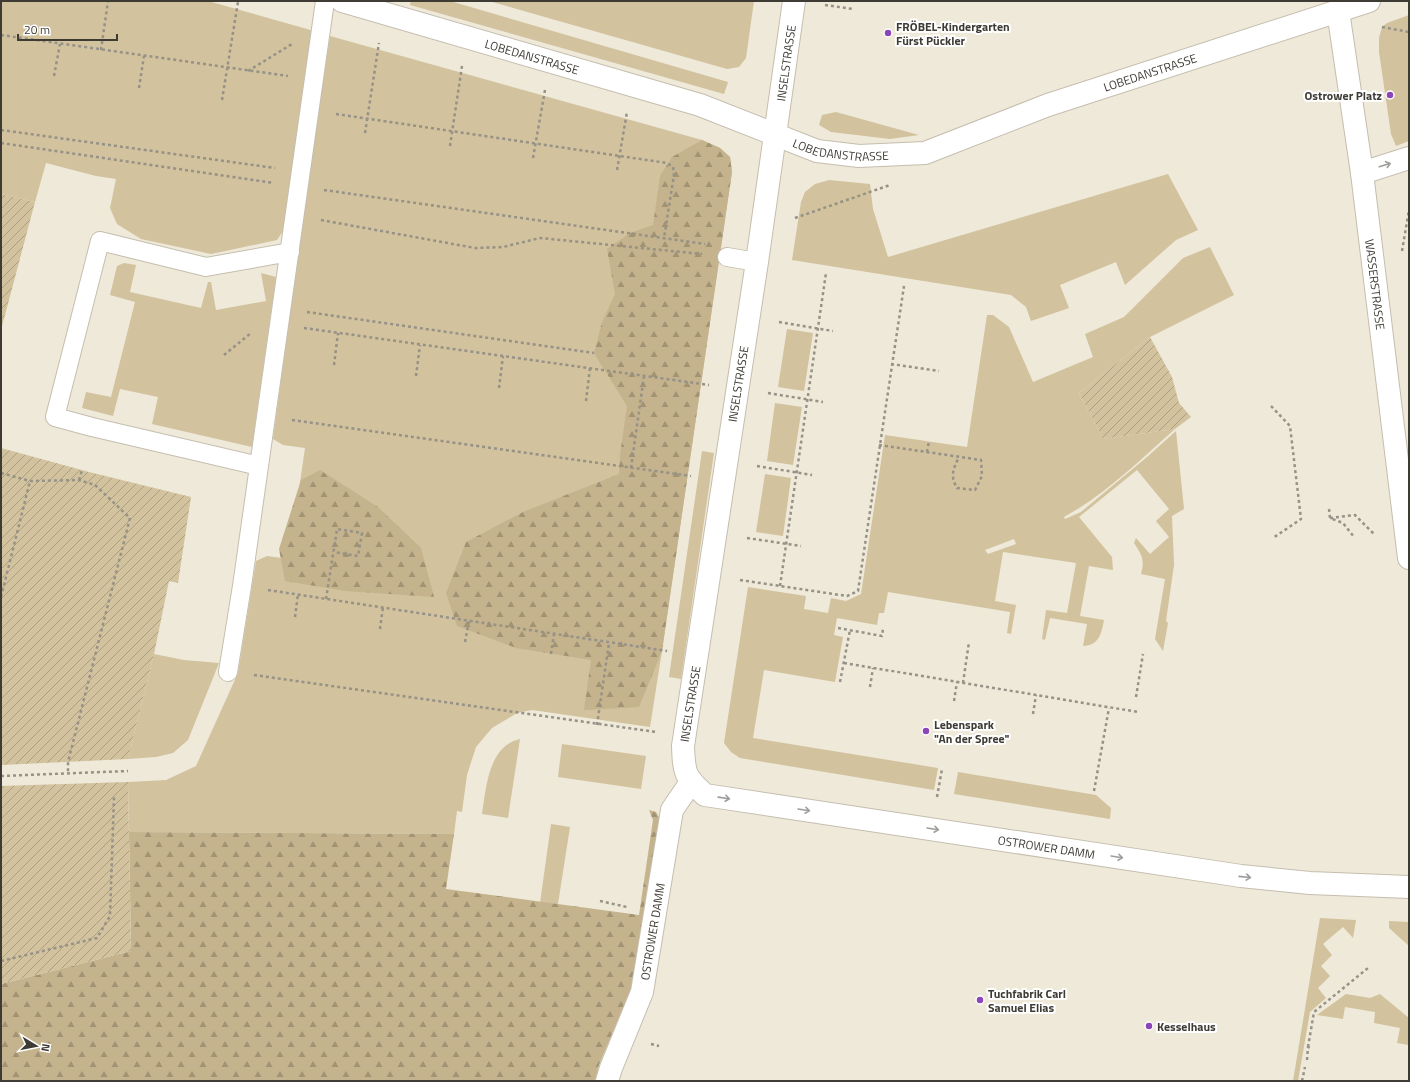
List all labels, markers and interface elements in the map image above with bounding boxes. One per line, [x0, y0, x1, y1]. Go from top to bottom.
scale bar [18, 16, 117, 42]
place label: FRÖBEL-Kindergarten Fürst Pückler [896, 17, 1010, 50]
text: 20 m [24, 20, 50, 39]
street label: INSELSTRASSE [771, 23, 801, 102]
marker: FRÖBEL-Kindergarten Fürst Pückler [883, 28, 893, 38]
street label: LOBEDANSTRASSE [483, 34, 582, 79]
street label: LOBEDANSTRASSE [1101, 48, 1199, 96]
place label: Ostrower Platz [1305, 86, 1382, 105]
marker: Ostrower Platz [1385, 90, 1395, 100]
street label: LOBEDANSTRASSE [790, 133, 890, 166]
one-way arrow [1379, 161, 1392, 168]
street label: WASSERSTRASSE [1361, 238, 1391, 331]
street label: INSELSTRASSE [723, 344, 753, 423]
street label: INSELSTRASSE [675, 664, 705, 743]
place label: Lebenspark "An der Spree" [934, 715, 1010, 748]
marker: Lebenspark "An der Spree" [921, 726, 931, 736]
one-way arrow [717, 794, 730, 802]
one-way arrow [797, 806, 810, 814]
one-way arrow [926, 826, 939, 834]
street label: OSTROWER DAMM [996, 830, 1096, 863]
one-way arrow [1110, 854, 1123, 862]
one-way arrow [1238, 873, 1251, 880]
street label: OSTROWER DAMM [635, 881, 669, 982]
place label: Tuchfabrik Carl Samuel Elias [988, 984, 1066, 1017]
marker: Tuchfabrik Carl Samuel Elias [975, 995, 985, 1005]
place label: Kesselhaus [1157, 1017, 1216, 1036]
marker: Kesselhaus [1144, 1021, 1154, 1031]
north arrow [16, 1026, 56, 1066]
text: N [37, 1043, 54, 1053]

